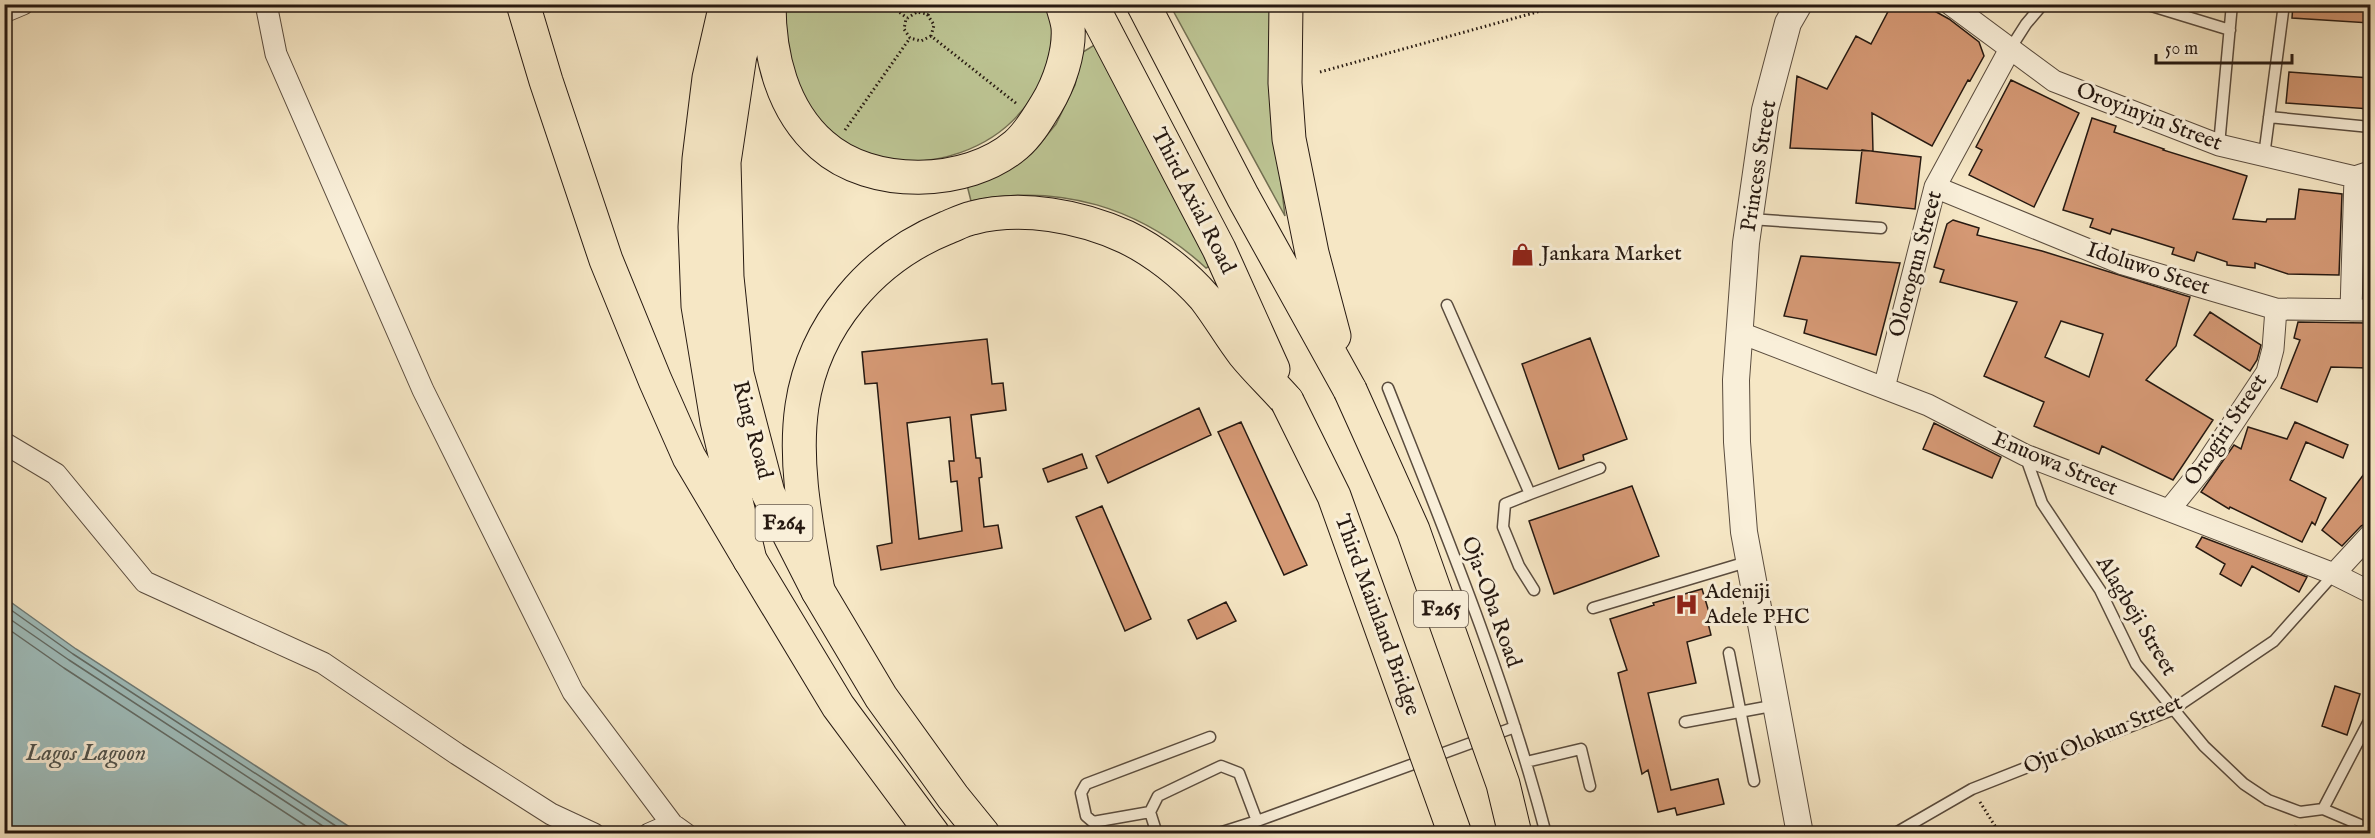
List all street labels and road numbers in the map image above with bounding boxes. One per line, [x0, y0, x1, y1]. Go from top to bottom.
street label: Oroyinyin Street [2072, 76, 2226, 158]
street label: Princess Street [1735, 98, 1783, 234]
street label: Third Axial Road [1144, 123, 1242, 279]
street label: Olorogun Street [1883, 187, 1949, 340]
street label: Idoluwo Steet [2083, 236, 2213, 302]
street label: Orogiri Street [2178, 368, 2274, 491]
street label: Ring Road [725, 378, 779, 483]
street label: Enuowa Street [1988, 425, 2122, 503]
road number: F264 [756, 505, 812, 541]
street label: Third Mainland Bridge [1328, 511, 1426, 719]
street label: Oja-Oba Road [1454, 533, 1528, 672]
street label: Alagbeji Street [2089, 550, 2183, 681]
road number: F265 [1414, 591, 1468, 627]
street label: Oju Olokun Street [2019, 689, 2187, 781]

